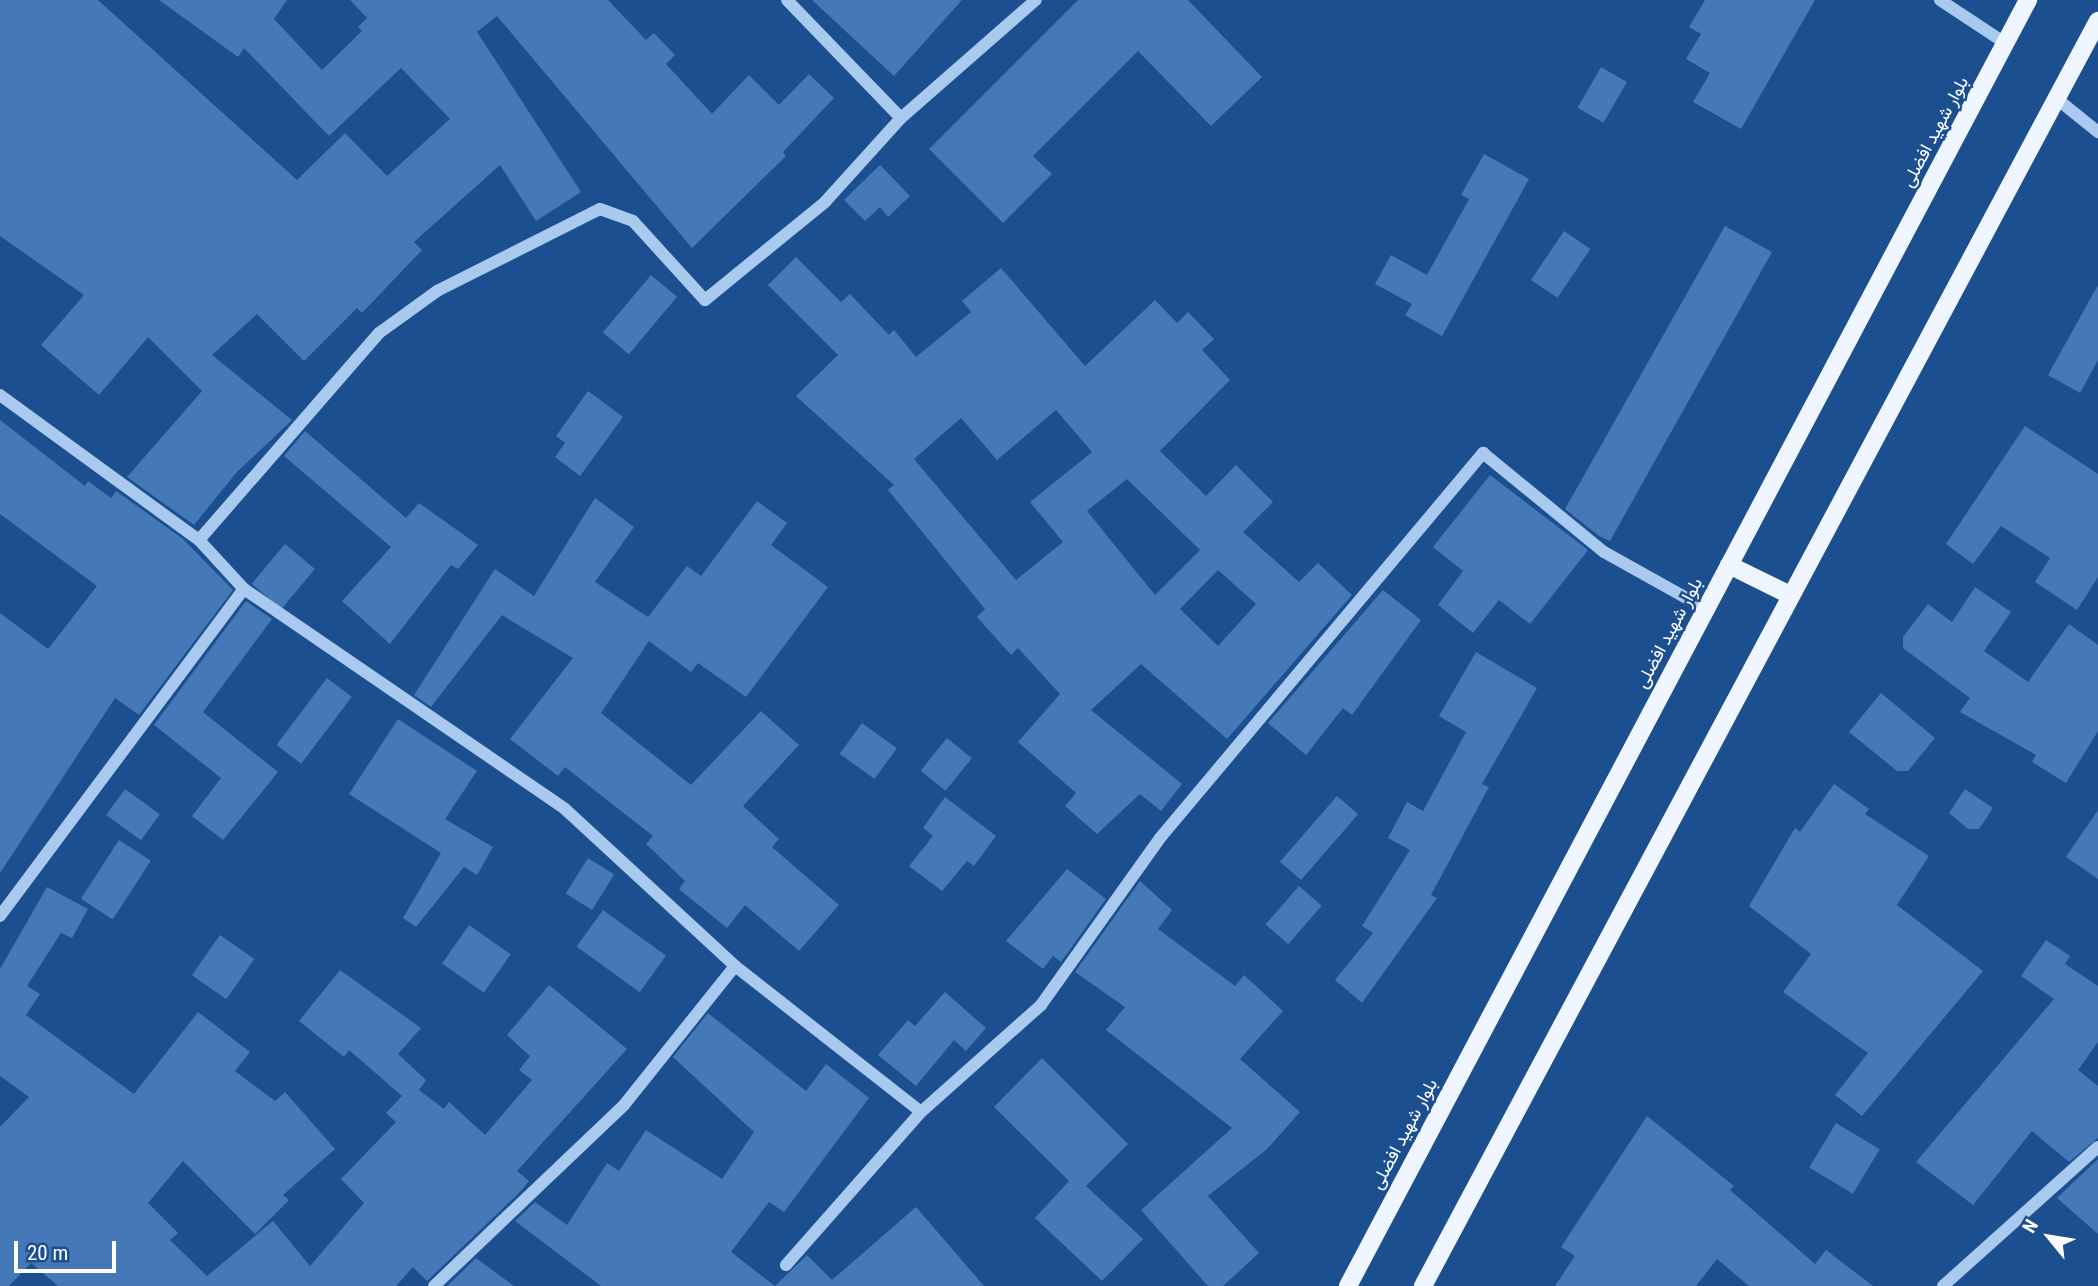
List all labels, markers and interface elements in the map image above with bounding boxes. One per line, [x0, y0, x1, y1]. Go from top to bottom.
street label: بلوار شهید افضلی [1897, 73, 1973, 191]
street label: بلوار شهید افضلی [1631, 574, 1707, 692]
street label: بلوار شهید افضلی [1366, 1075, 1442, 1193]
north arrow [2014, 1202, 2084, 1272]
text: N [2018, 1215, 2043, 1237]
scale bar [18, 1226, 119, 1270]
text: 20 m [27, 1241, 68, 1265]

